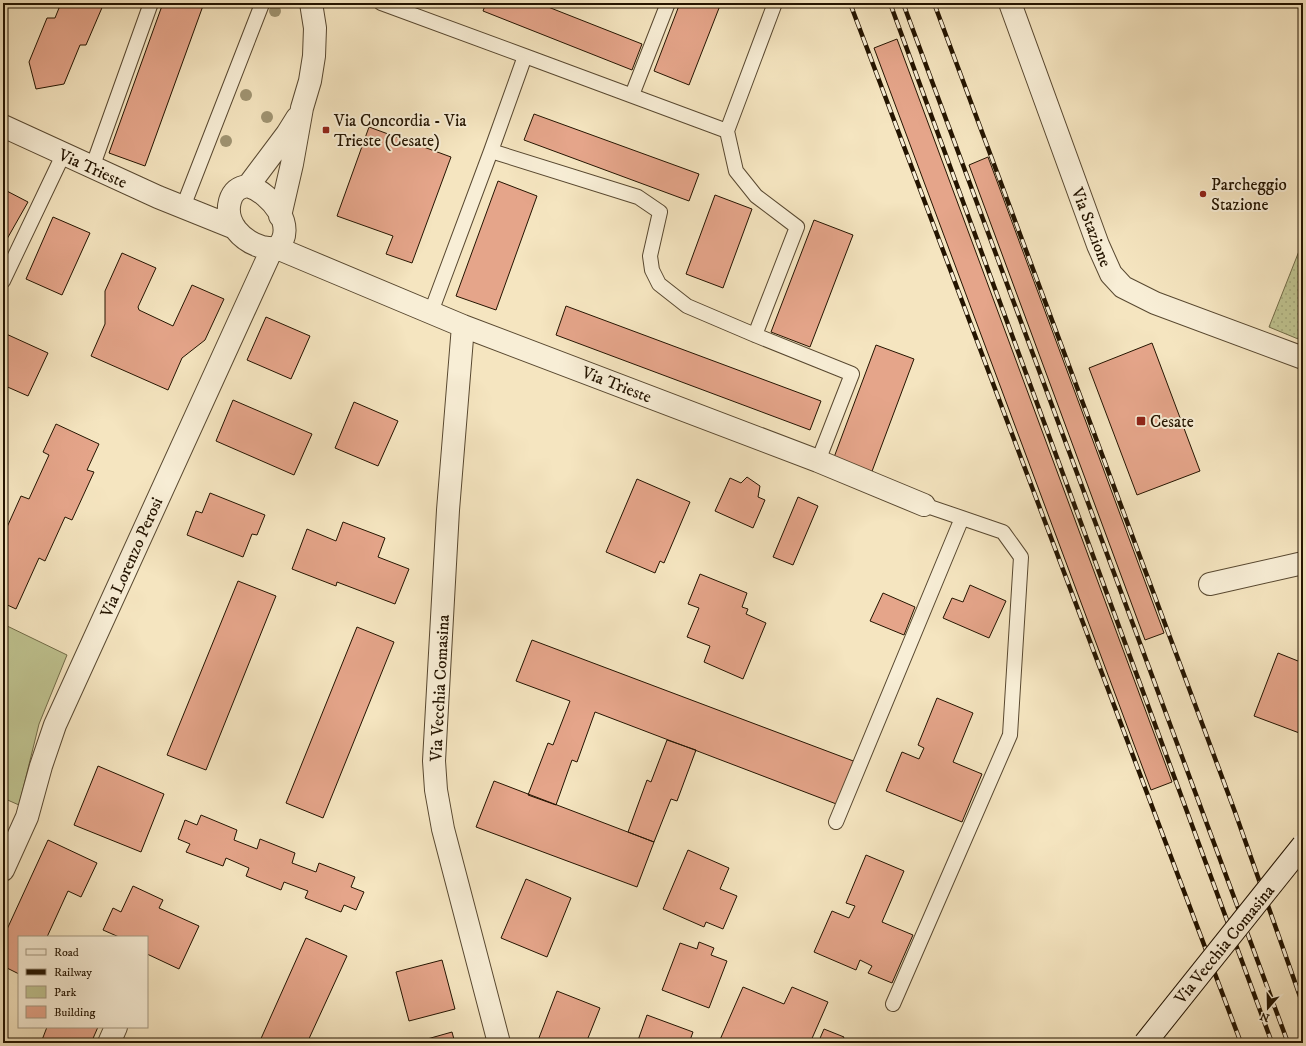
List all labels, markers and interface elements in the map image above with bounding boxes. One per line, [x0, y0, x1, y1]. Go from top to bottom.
place label: Via Concordia - Via Trieste (Cesate) [333, 110, 467, 152]
marker: Via Concordia - Via Trieste (Cesate) [321, 125, 331, 135]
street label: Via Trieste [54, 144, 130, 194]
place label: Parcheggio Stazione [1211, 174, 1287, 216]
street label: Via Stazione [1066, 184, 1116, 270]
marker: Parcheggio Stazione [1198, 189, 1208, 199]
street label: Via Trieste [578, 361, 655, 408]
place label: Cesate [1150, 411, 1194, 433]
marker: Cesate [1135, 415, 1147, 427]
street label: Via Lorenzo Perosi [95, 494, 168, 622]
street label: Via Vecchia Comasina [425, 613, 455, 763]
street label: Via Vecchia Comasina [1169, 880, 1280, 1010]
legend [18, 936, 148, 1028]
text: Road [54, 945, 79, 960]
text: Railway [54, 965, 92, 980]
text: Park [54, 985, 76, 1000]
north arrow [1248, 988, 1288, 1028]
text: Building [54, 1005, 95, 1020]
text: N [1258, 1008, 1272, 1025]

